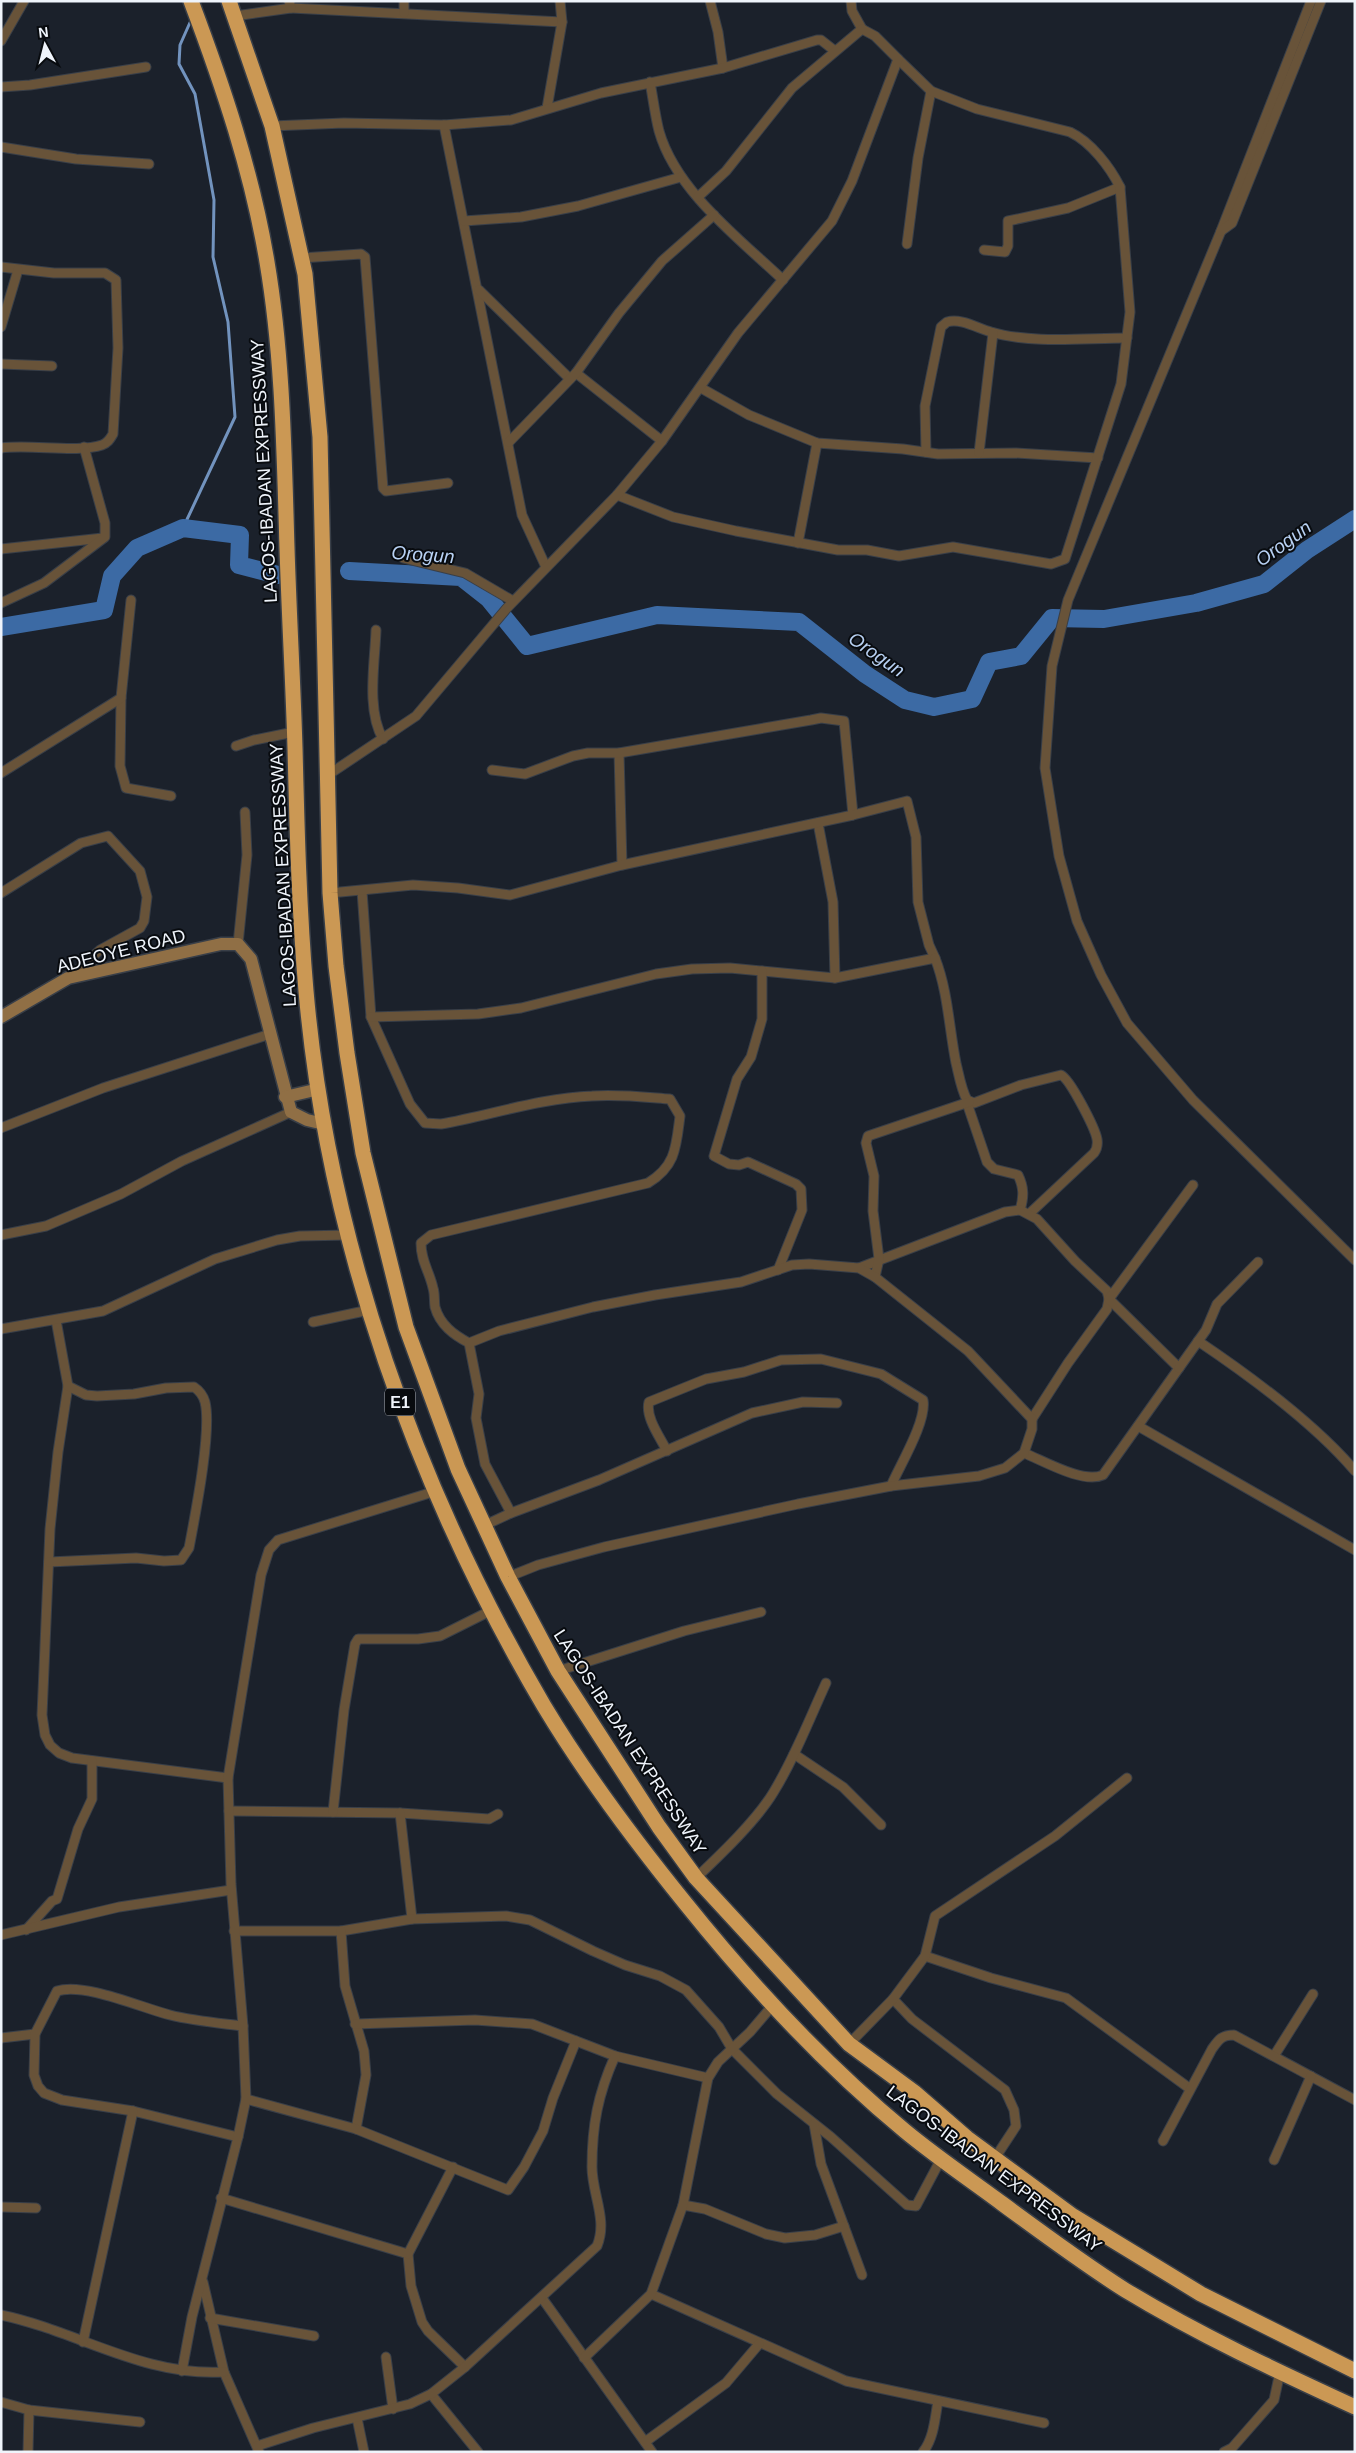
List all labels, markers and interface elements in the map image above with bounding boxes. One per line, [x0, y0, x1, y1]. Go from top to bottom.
north arrow [20, 20, 70, 70]
text: N [37, 24, 49, 41]
street label: LAGOS-IBADAN EXPRESSWAY [247, 339, 281, 603]
water label: Orogun [1251, 516, 1315, 571]
water label: Orogun [391, 542, 455, 567]
water label: Orogun [845, 628, 909, 681]
street label: LAGOS-IBADAN EXPRESSWAY [266, 743, 300, 1007]
street label: ADEOYE ROAD [55, 925, 187, 977]
road number: E1 [385, 1388, 415, 1415]
street label: LAGOS-IBADAN EXPRESSWAY [550, 1626, 710, 1858]
street label: LAGOS-IBADAN EXPRESSWAY [883, 2082, 1105, 2256]

